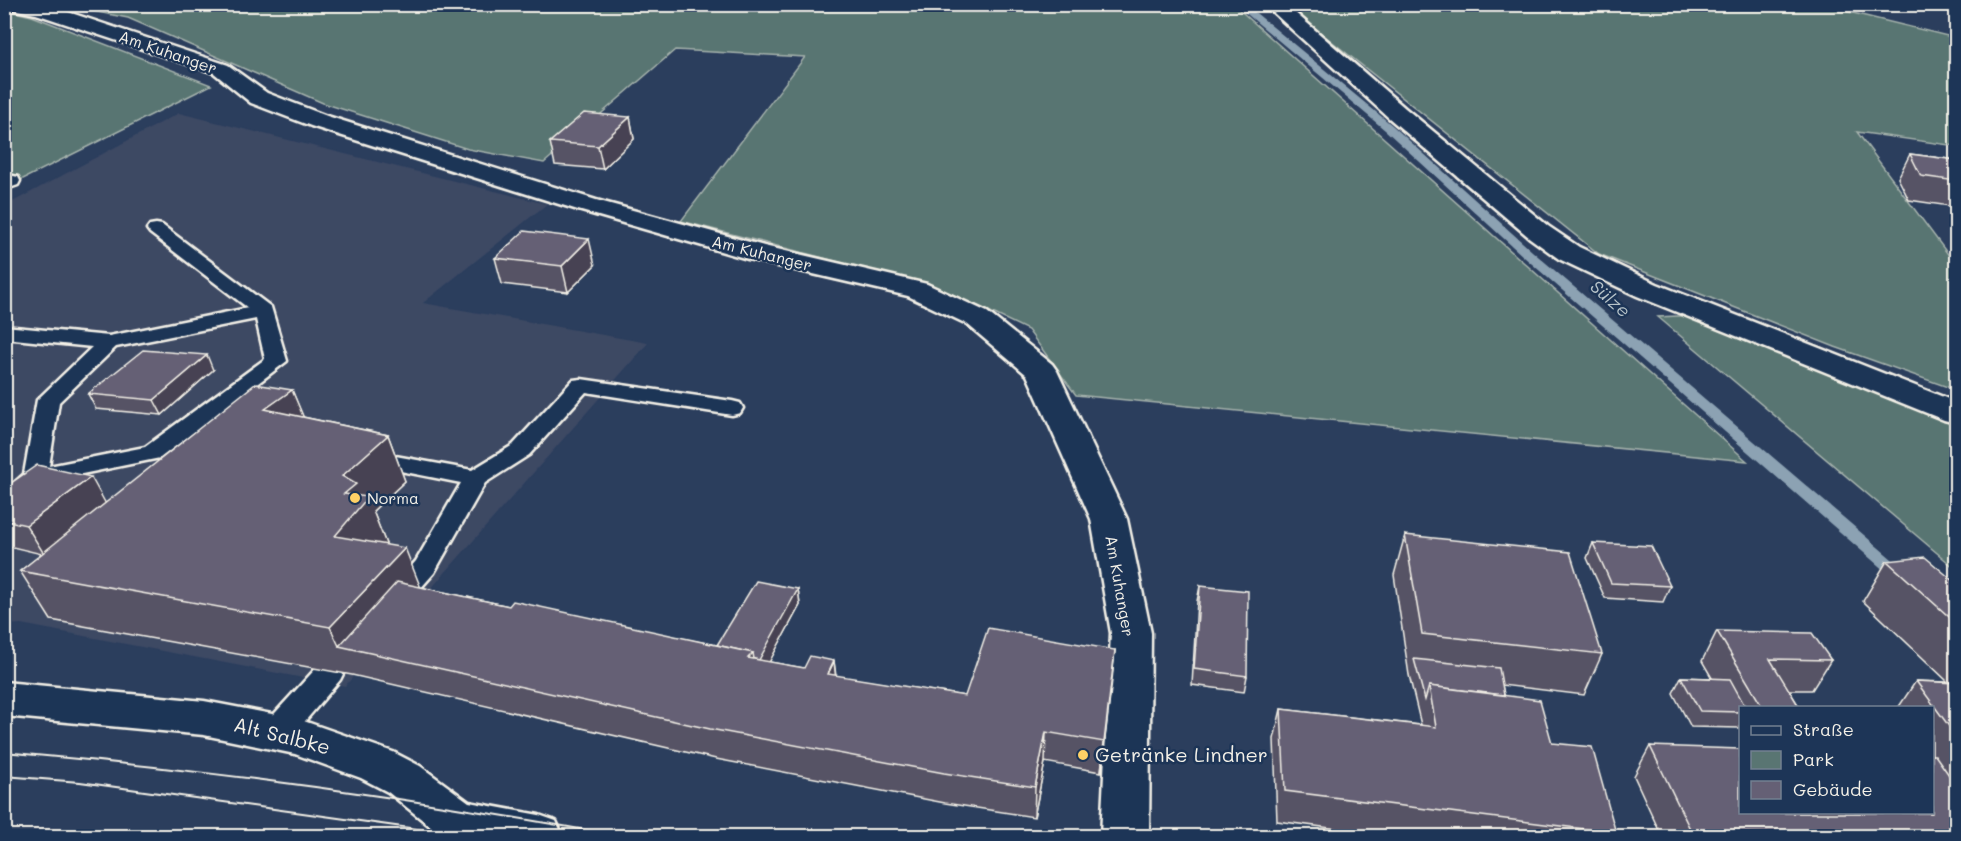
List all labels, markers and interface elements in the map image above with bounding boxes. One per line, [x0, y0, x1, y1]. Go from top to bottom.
street label: Am Kuhanger [116, 25, 220, 78]
street label: Am Kuhanger [710, 230, 814, 275]
water label: Sülze [1586, 274, 1636, 322]
place label: Norma [367, 487, 419, 508]
marker: Norma [348, 491, 362, 505]
street label: Am Kuhanger [1101, 534, 1140, 638]
legend [1739, 706, 1934, 814]
street label: Alt Salbke [231, 710, 333, 760]
text: Straße [1793, 717, 1854, 741]
place label: Getränke Lindner [1095, 741, 1268, 767]
text: Park [1793, 747, 1834, 771]
marker: Getränke Lindner [1076, 748, 1090, 762]
text: Gebäude [1793, 777, 1873, 801]

